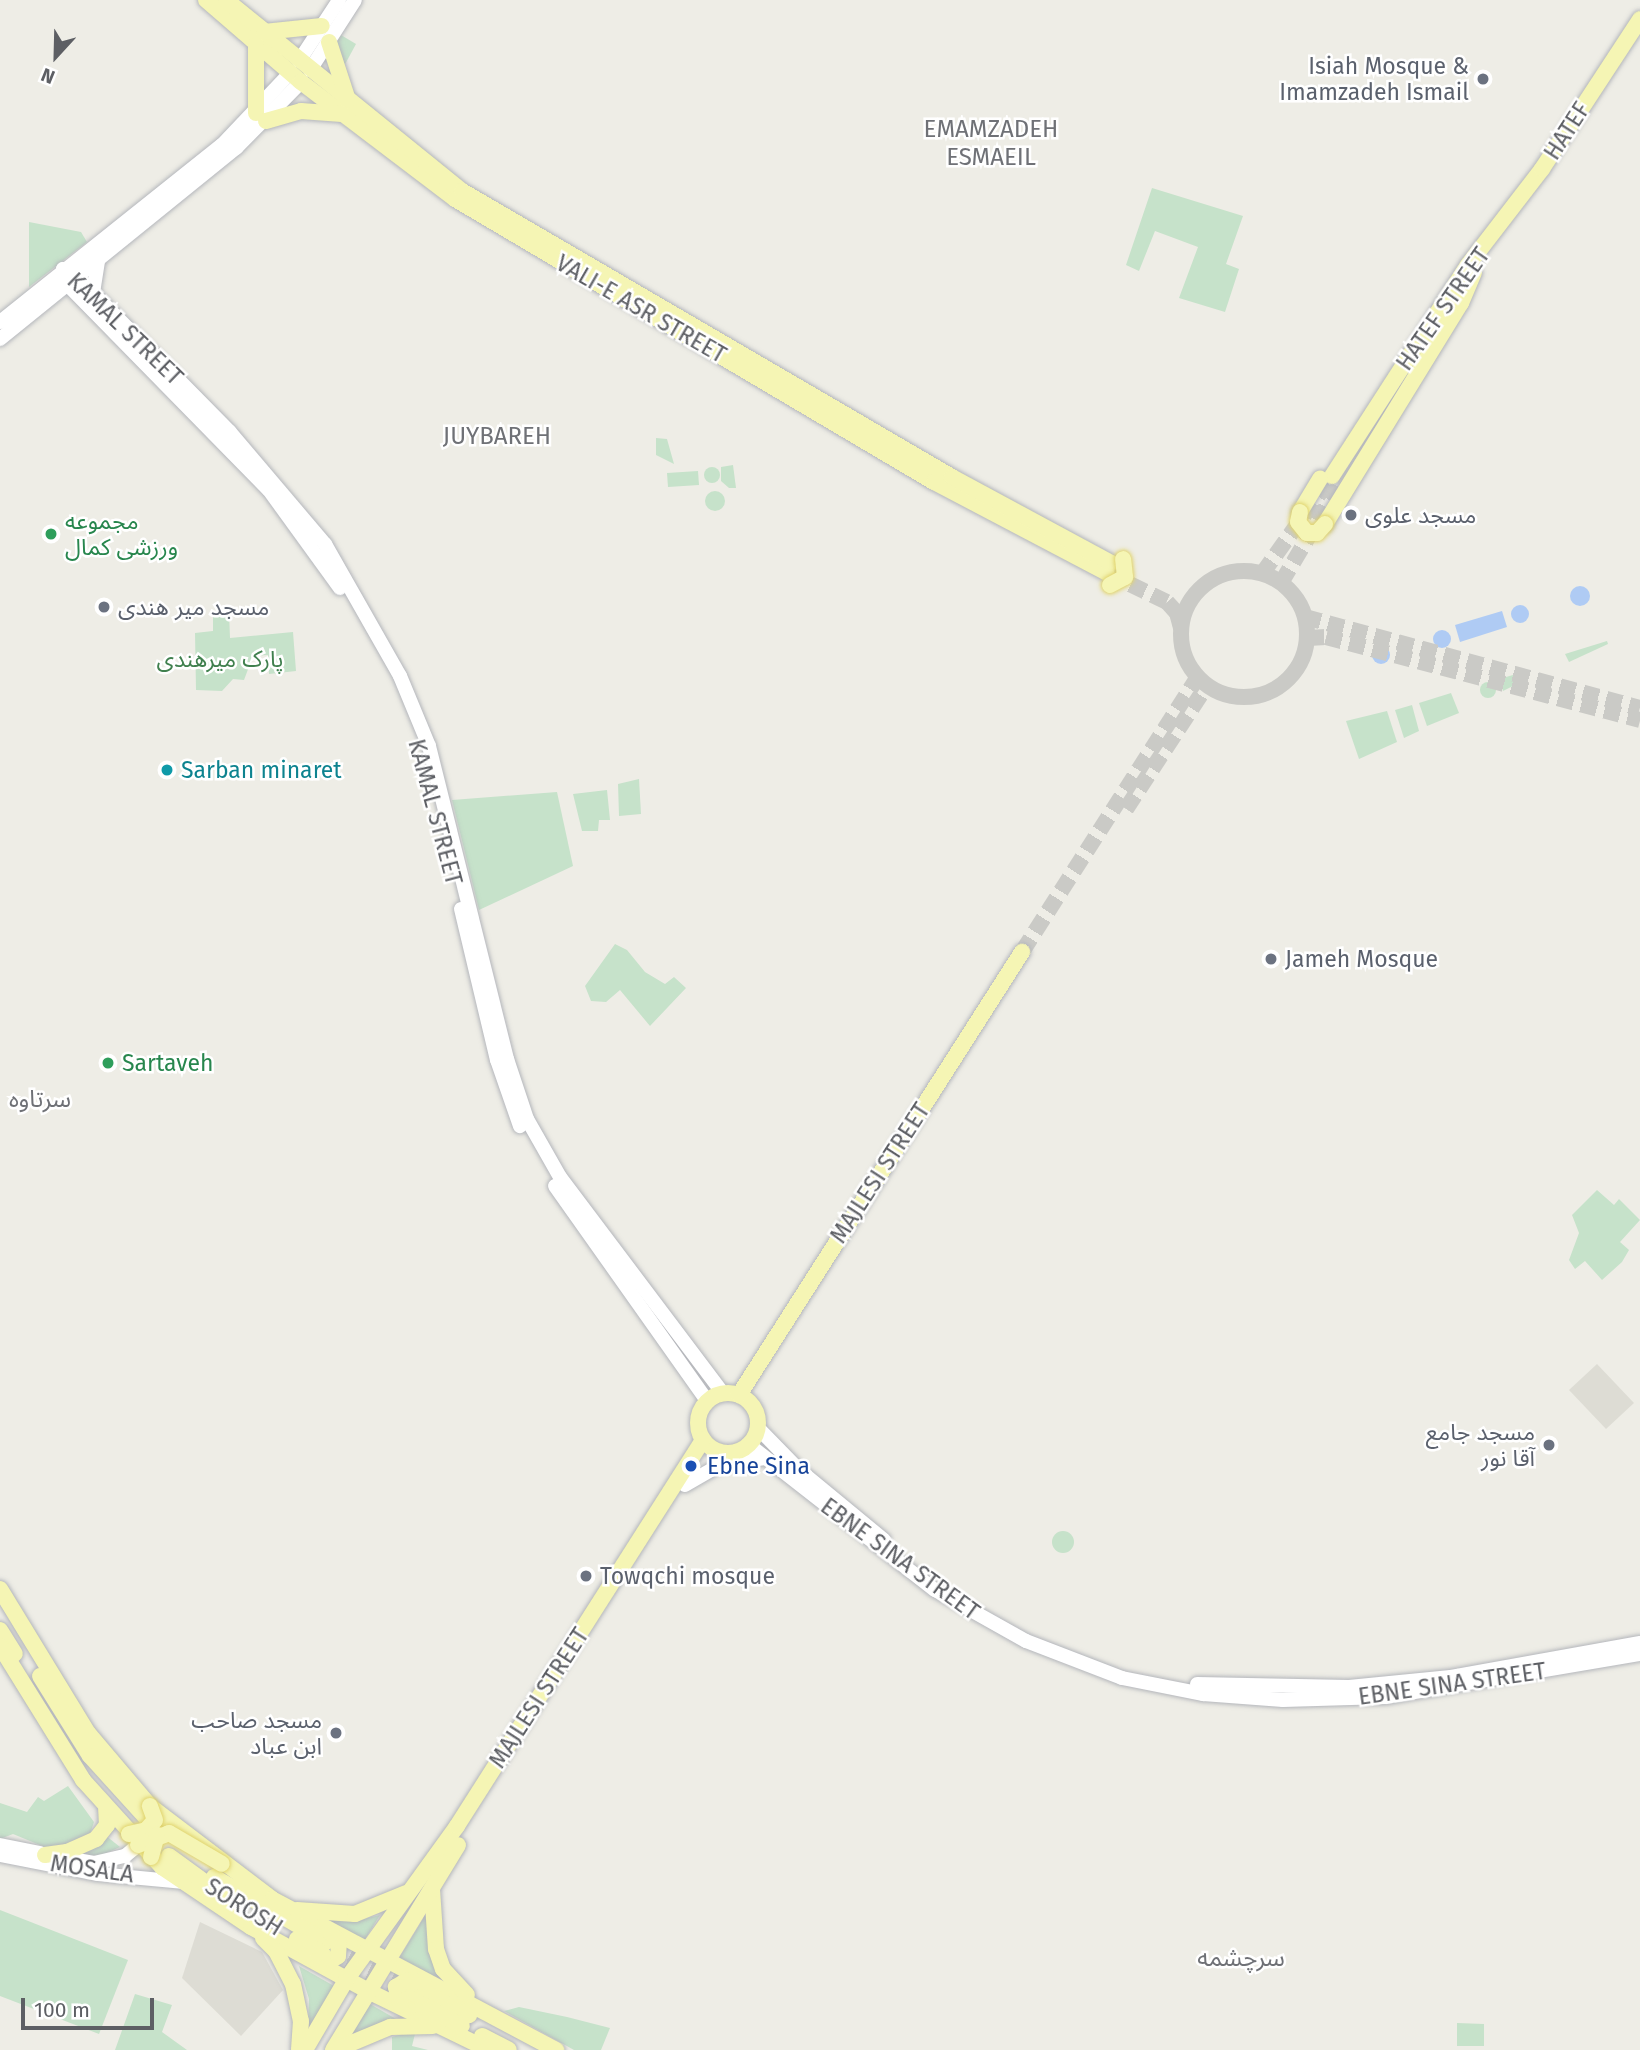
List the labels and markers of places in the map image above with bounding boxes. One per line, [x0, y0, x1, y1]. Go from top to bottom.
place label: Isiah Mosque & Imamzadeh Ismail [1279, 52, 1469, 106]
marker: Isiah Mosque & Imamzadeh Ismail [1475, 71, 1491, 87]
place label: مسجد علوی [1365, 501, 1476, 529]
place label: مجموعه ورزشی کمال [65, 507, 178, 561]
marker: مسجد علوی [1343, 507, 1359, 523]
marker: مجموعه ورزشی کمال [43, 526, 59, 542]
place label: مسجد میر هندی [118, 593, 269, 621]
marker: مسجد میر هندی [96, 599, 112, 615]
place label: Sarban minaret [181, 756, 342, 784]
marker: Sarban minaret [159, 762, 175, 778]
place label: Jameh Mosque [1285, 945, 1438, 973]
marker: Jameh Mosque [1263, 951, 1279, 967]
place label: Sartaveh [122, 1049, 213, 1077]
marker: Sartaveh [100, 1055, 116, 1071]
place label: مسجد جامع آقا نور [1426, 1418, 1535, 1472]
marker: مسجد جامع آقا نور [1541, 1437, 1557, 1453]
place label: Ebne Sina [707, 1452, 810, 1480]
marker: Ebne Sina [681, 1456, 701, 1476]
place label: Towqchi mosque [600, 1562, 775, 1590]
marker: Towqchi mosque [578, 1568, 594, 1584]
place label: مسجد صاحب ابن عباد [191, 1706, 322, 1760]
marker: مسجد صاحب ابن عباد [328, 1725, 344, 1741]

